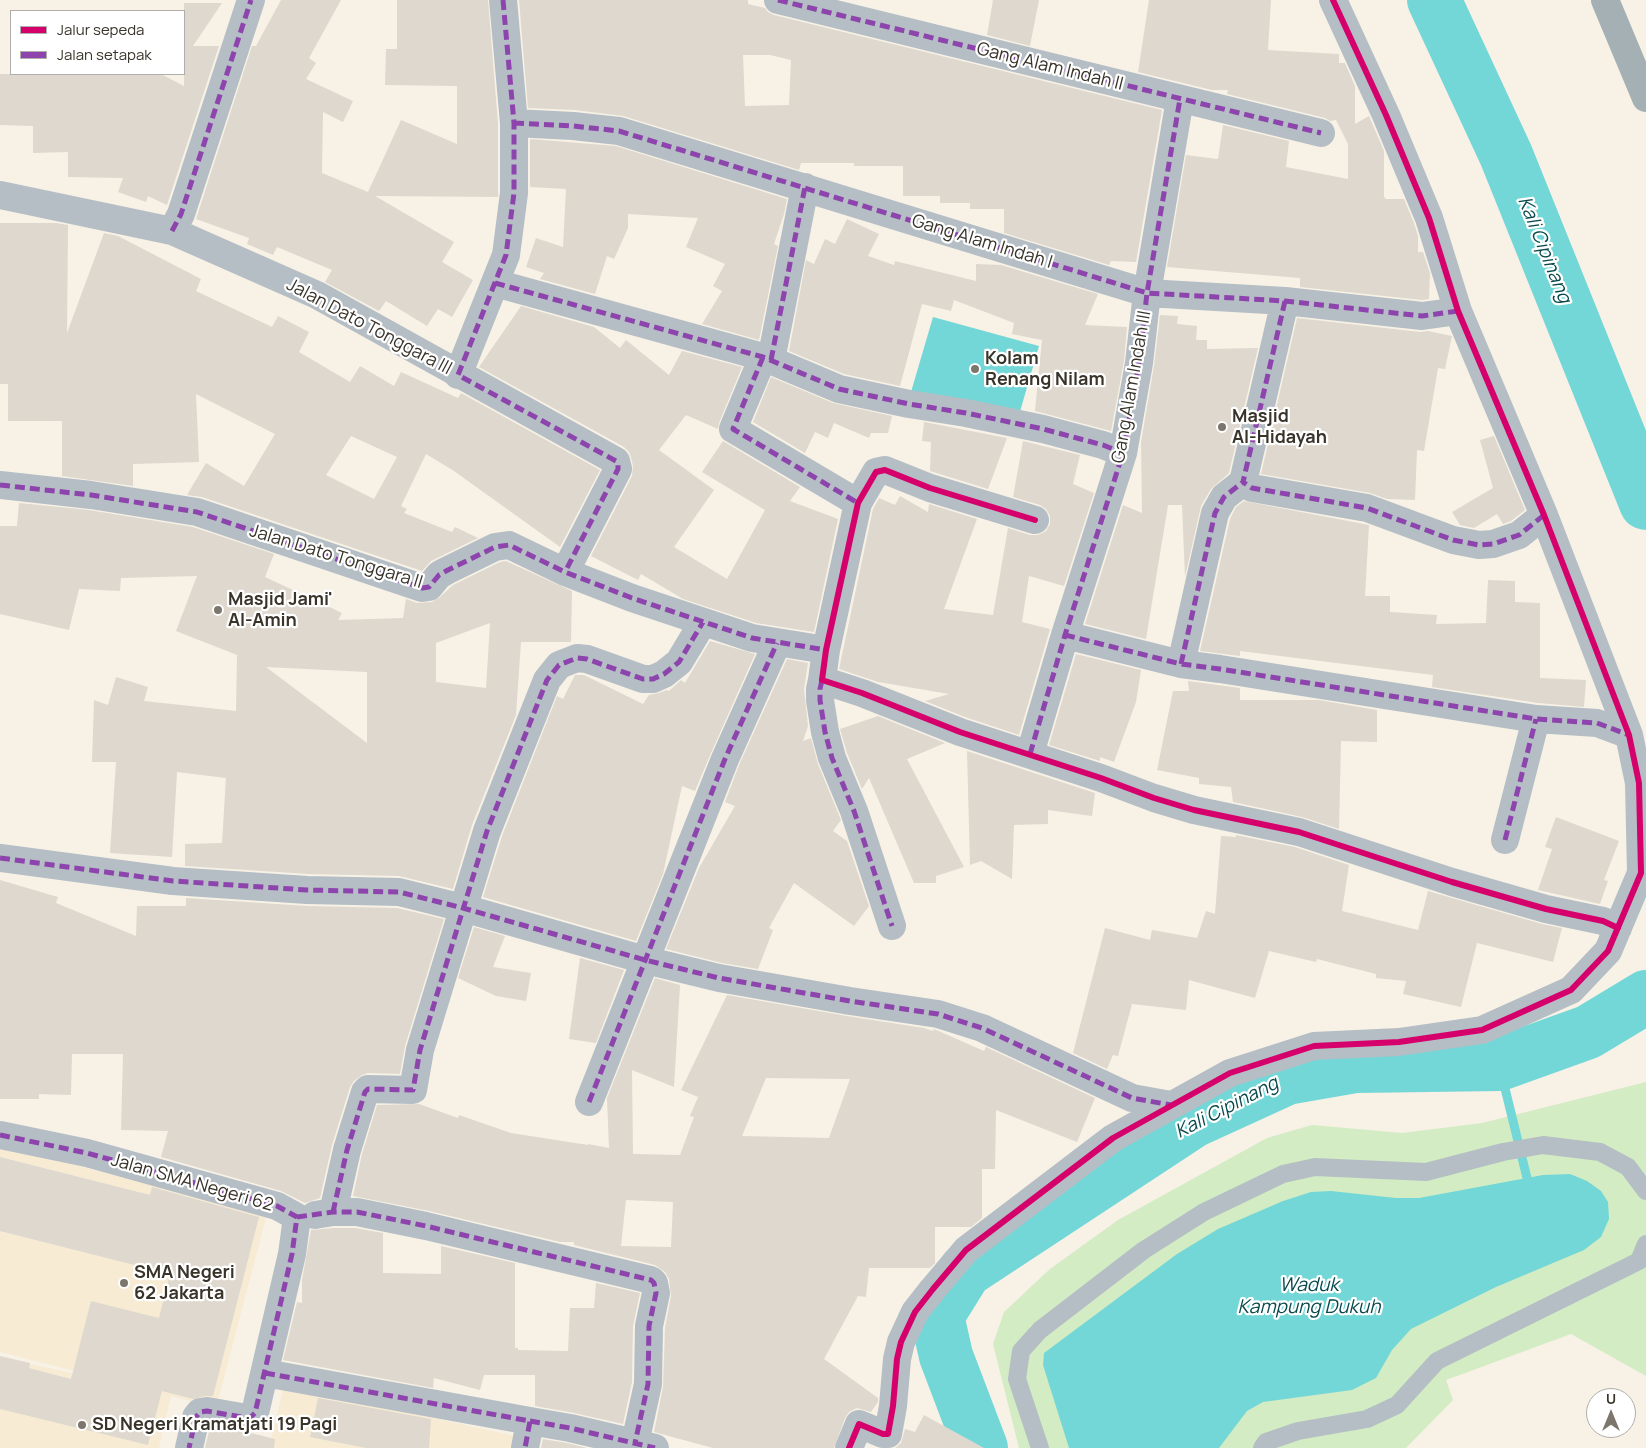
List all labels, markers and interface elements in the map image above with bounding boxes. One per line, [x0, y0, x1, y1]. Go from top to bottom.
legend [10, 10, 185, 75]
text: Jalur sepeda [57, 19, 144, 40]
street label: Gang Alam Indah II [974, 38, 1126, 96]
text: Jalan setapak [57, 44, 152, 65]
water label: Kali Cipinang [1512, 194, 1576, 306]
street label: Gang Alam Indah I [909, 210, 1055, 274]
street label: Jalan Dato Tonggara III [283, 274, 455, 380]
street label: Gang Alam Indah III [1108, 309, 1156, 465]
place label: Kolam Renang Nilam [985, 348, 1105, 390]
marker: Kolam Renang Nilam [969, 363, 981, 375]
place label: Masjid Al-Hidayah [1232, 406, 1327, 448]
marker: Masjid Al-Hidayah [1216, 421, 1228, 433]
street label: Jalan Dato Tonggara II [247, 520, 425, 594]
place label: Masjid Jami' Al-Amin [228, 589, 333, 632]
marker: Masjid Jami' Al-Amin [212, 604, 224, 616]
water label: Kali Cipinang [1172, 1072, 1282, 1144]
street label: Jalan SMA Negeri 62 [108, 1149, 276, 1217]
place label: SMA Negeri 62 Jakarta [134, 1262, 235, 1304]
water label: Waduk Kampung Dukuh [1238, 1275, 1380, 1319]
marker: SMA Negeri 62 Jakarta [118, 1277, 130, 1289]
north arrow [1586, 1388, 1636, 1438]
text: U [1606, 1389, 1616, 1408]
place label: SD Negeri Kramatjati 19 Pagi [92, 1414, 337, 1436]
marker: SD Negeri Kramatjati 19 Pagi [76, 1419, 88, 1431]

